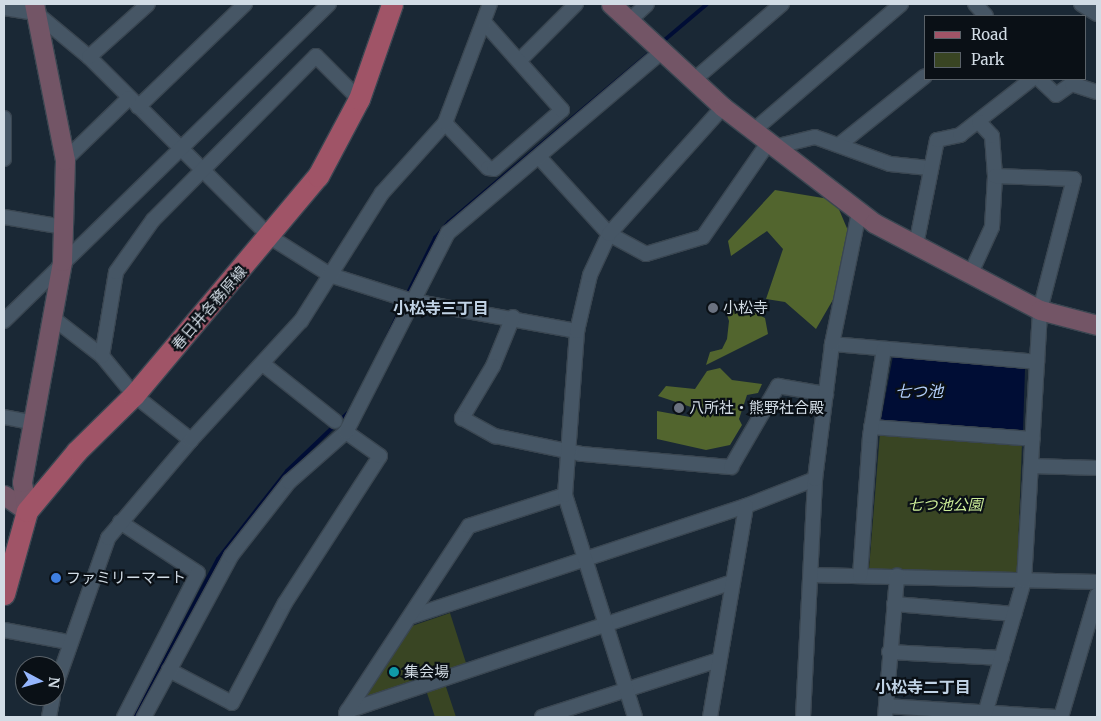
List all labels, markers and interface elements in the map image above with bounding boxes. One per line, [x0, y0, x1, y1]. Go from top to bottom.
legend [924, 15, 1086, 80]
text: Road [971, 25, 1007, 44]
text: Park [971, 50, 1004, 69]
street label: 春日井各務原線 [168, 262, 250, 354]
district label: 小松寺三丁目 [393, 298, 489, 318]
place label: 小松寺 [723, 299, 768, 317]
marker: 小松寺 [707, 302, 719, 314]
water label: 七つ池 [895, 381, 943, 401]
place label: 八所社・熊野社合殿 [689, 399, 824, 417]
marker: 八所社・熊野社合殿 [673, 402, 685, 414]
park label: 七つ池公園 [908, 496, 982, 514]
place label: ファミリーマート [66, 569, 186, 587]
marker: ファミリーマート [50, 572, 62, 584]
north arrow [15, 656, 65, 706]
place label: 集会場 [404, 663, 449, 681]
marker: 集会場 [388, 666, 400, 678]
text: N [44, 676, 63, 689]
district label: 小松寺二丁目 [875, 677, 971, 697]

